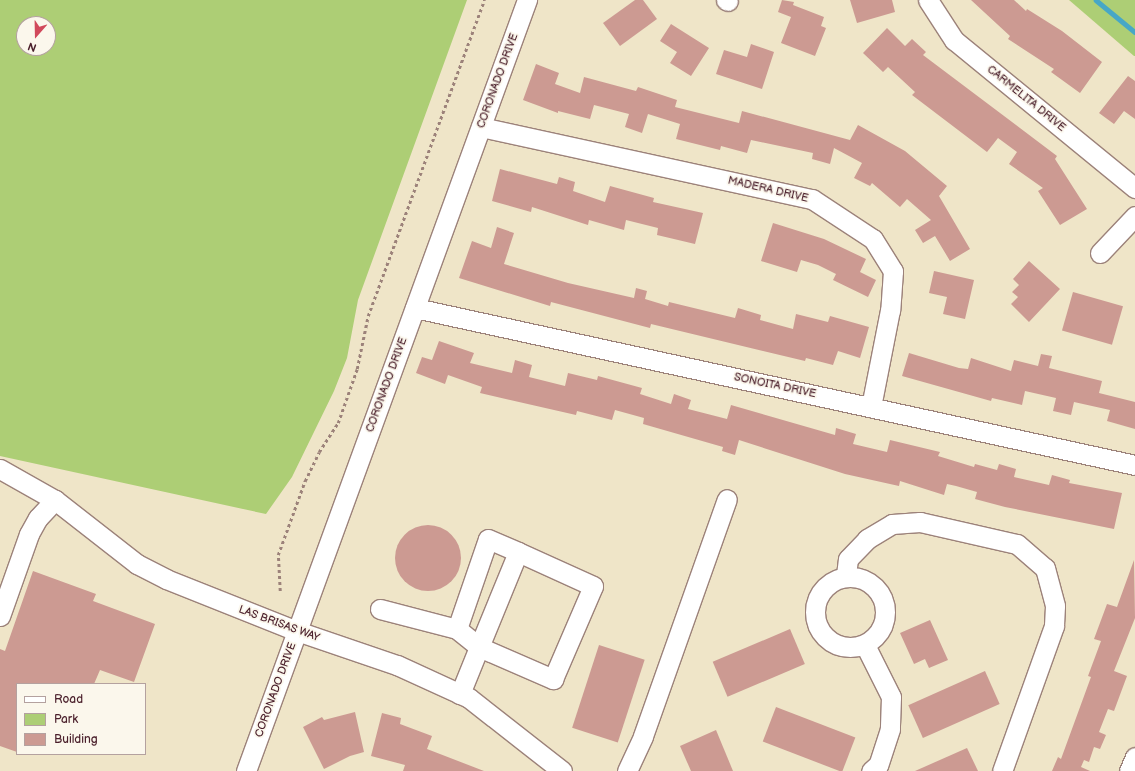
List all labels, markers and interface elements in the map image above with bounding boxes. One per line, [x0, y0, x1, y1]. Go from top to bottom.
north arrow [16, 16, 56, 56]
street label: CORONADO DRIVE [475, 32, 521, 130]
text: N [26, 39, 38, 54]
street label: CARMELITA DRIVE [984, 63, 1068, 135]
street label: MADERA DRIVE [726, 174, 810, 206]
street label: CORONADO DRIVE [364, 336, 410, 434]
street label: SONOITA DRIVE [733, 371, 817, 401]
street label: LAS BRISAS WAY [236, 603, 322, 645]
street label: CORONADO DRIVE [253, 641, 299, 739]
legend [16, 683, 146, 755]
text: Road [54, 692, 83, 707]
text: Park [54, 712, 78, 727]
text: Building [54, 732, 98, 747]

